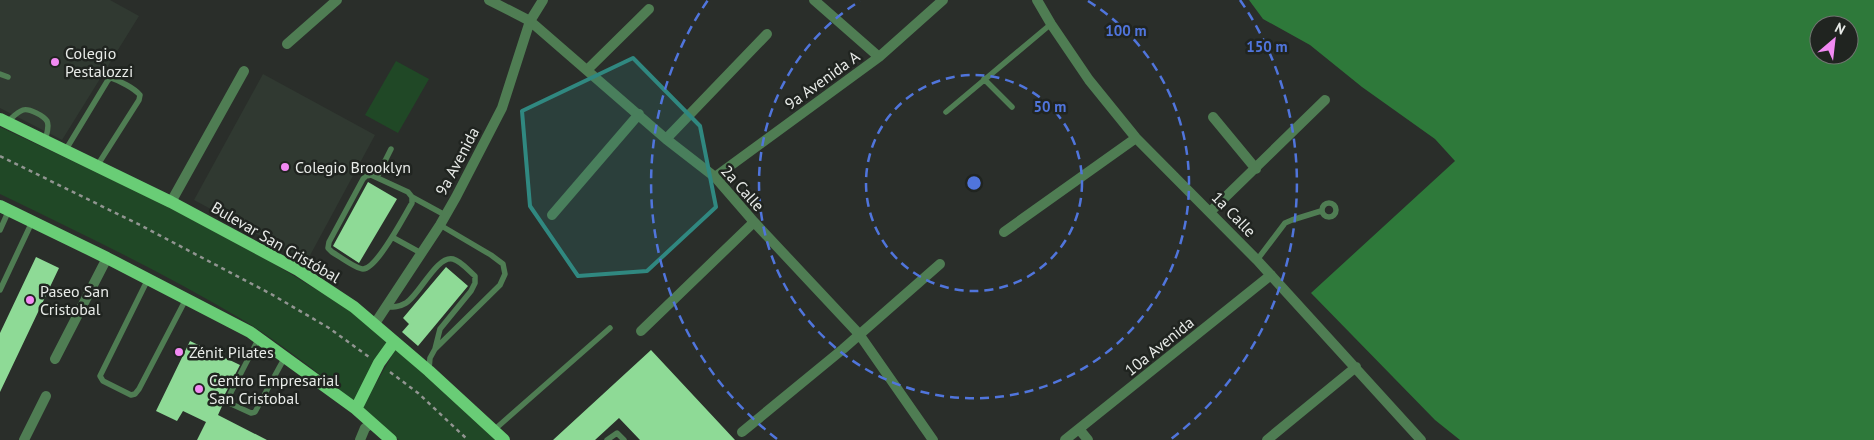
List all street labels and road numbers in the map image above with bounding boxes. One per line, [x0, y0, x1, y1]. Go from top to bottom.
street label: 9a Avenida A [781, 46, 864, 114]
street label: 9a Avenida [431, 123, 483, 199]
street label: 2a Calle [717, 161, 769, 215]
street label: 1a Calle [1208, 187, 1260, 241]
street label: Bulevar San Cristóbal [208, 197, 344, 287]
street label: 10a Avenida [1120, 312, 1198, 380]

